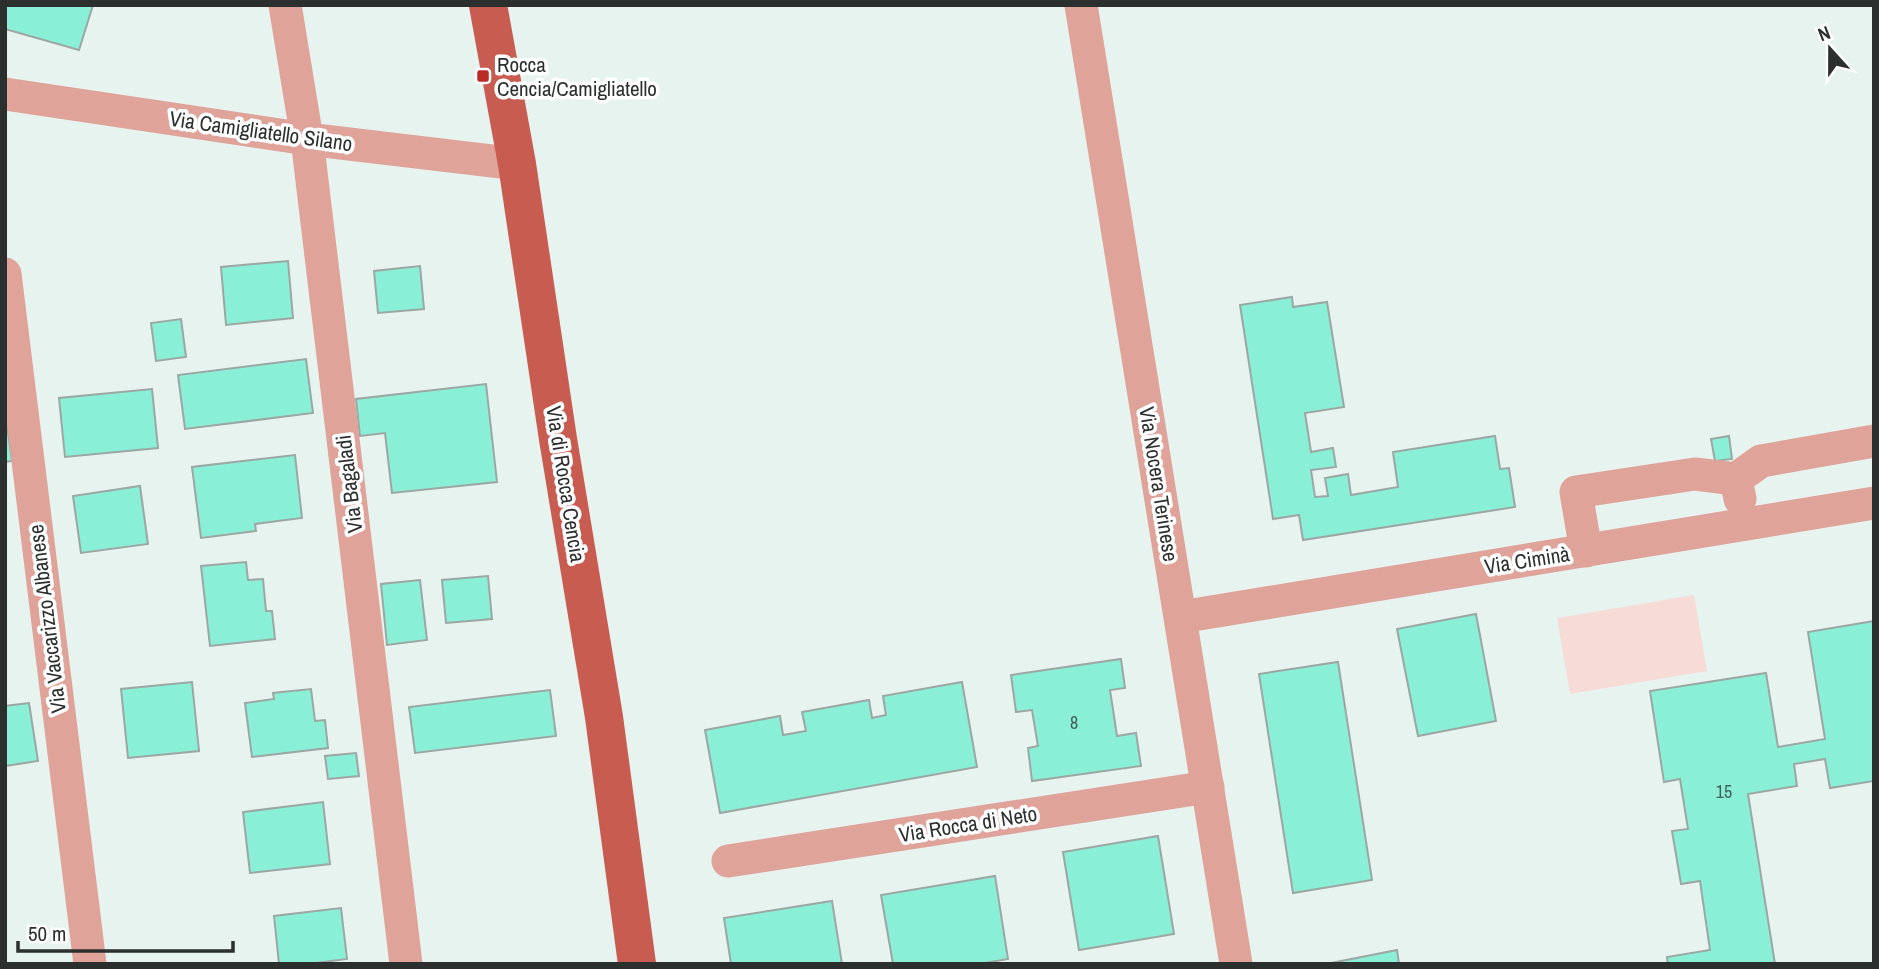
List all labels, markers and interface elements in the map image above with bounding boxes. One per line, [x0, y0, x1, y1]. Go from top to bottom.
north arrow [1795, 14, 1865, 84]
text: N [1814, 19, 1834, 47]
place label: Rocca Cencia/Camigliatello [497, 50, 657, 103]
marker: Rocca Cencia/Camigliatello [475, 68, 491, 84]
street label: Via Camigliatello Silano [168, 104, 354, 158]
street label: Via di Rocca Cencia [539, 404, 593, 565]
street label: Via Nocera Terinese [1132, 404, 1186, 564]
street label: Via Bagaladi [329, 433, 369, 535]
street label: Via Vaccarizzo Albanese [21, 523, 73, 715]
street label: Via Ciminà [1482, 539, 1572, 581]
house number: 8 [1070, 710, 1078, 735]
house number: 15 [1716, 779, 1732, 804]
street label: Via Rocca di Neto [897, 799, 1039, 849]
scale bar [18, 909, 233, 953]
text: 50 m [28, 919, 66, 948]

